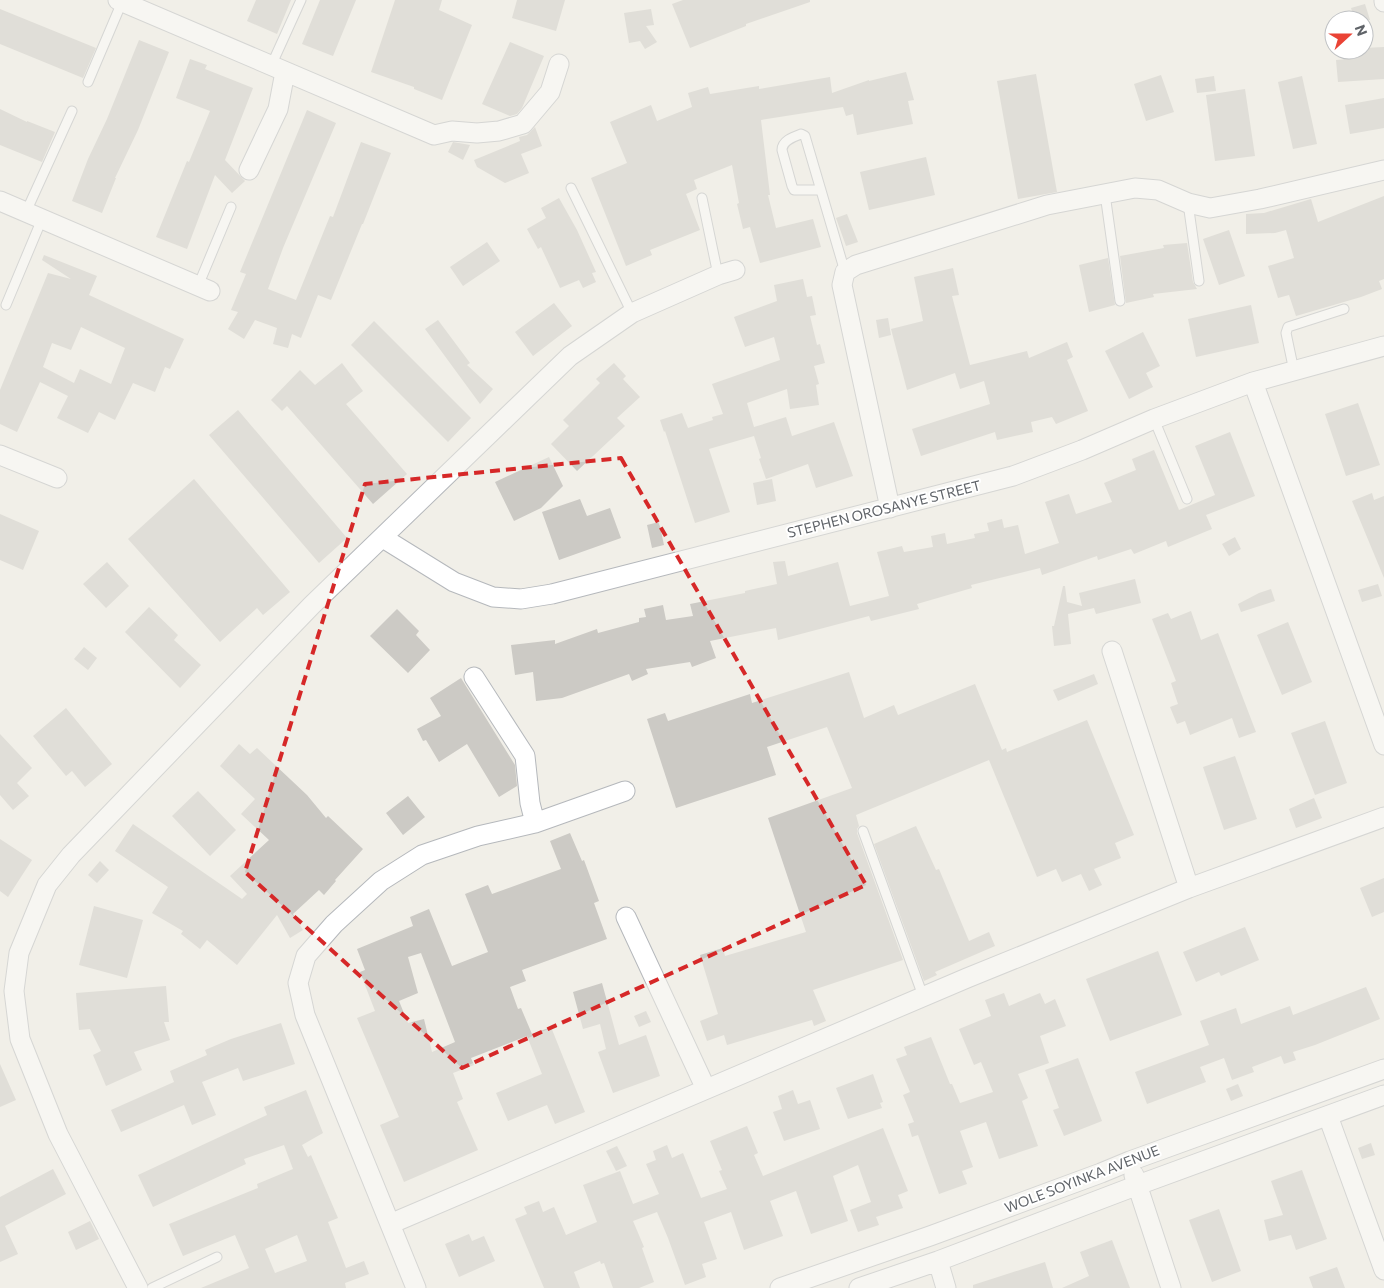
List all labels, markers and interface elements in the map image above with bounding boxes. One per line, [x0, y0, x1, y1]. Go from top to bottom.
north arrow [1324, 10, 1374, 60]
text: N [1352, 22, 1371, 38]
street label: STEPHEN OROSANYE STREET [785, 476, 982, 541]
street label: WOLE SOYINKA AVENUE [1002, 1141, 1162, 1216]

